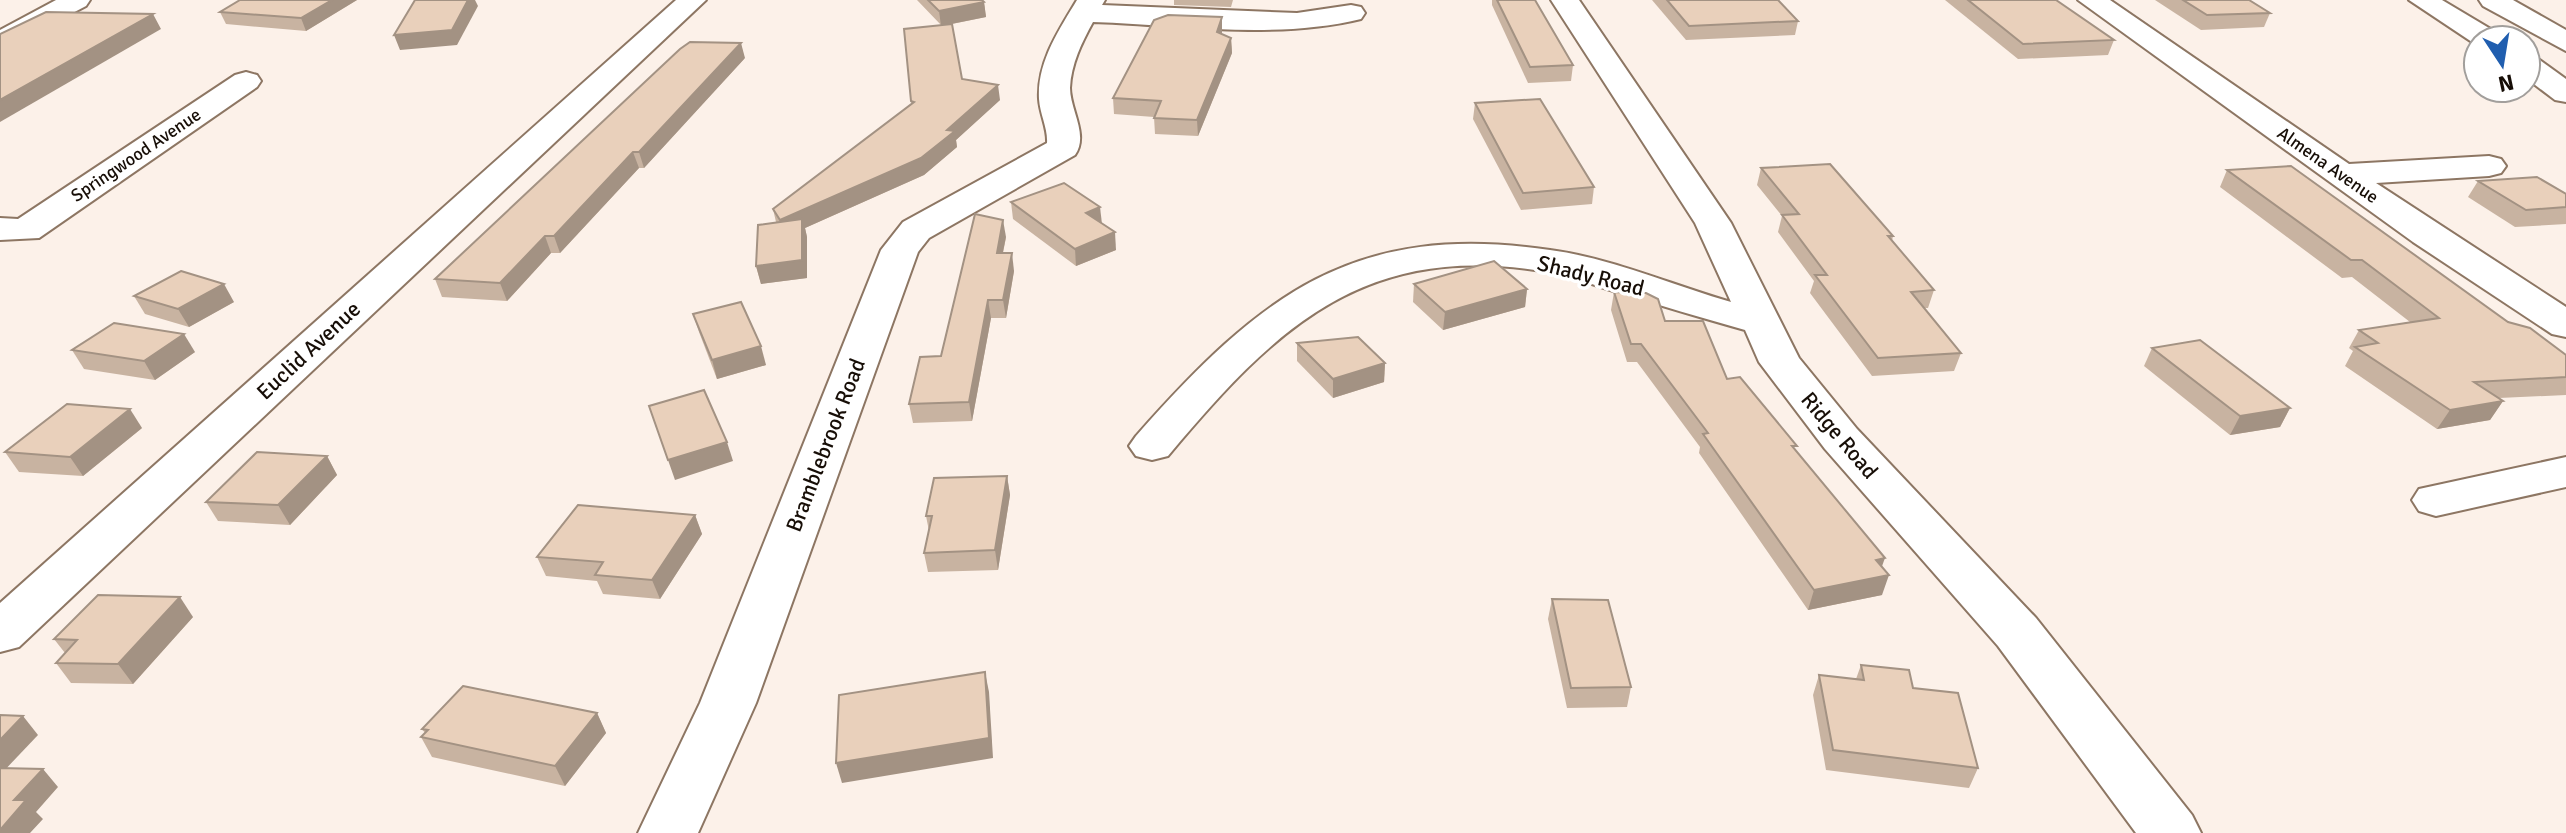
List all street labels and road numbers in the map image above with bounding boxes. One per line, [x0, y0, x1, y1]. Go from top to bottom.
street label: Springwood Avenue [67, 103, 205, 207]
street label: Almena Avenue [2273, 122, 2383, 208]
street label: Shady Road [1535, 249, 1647, 302]
street label: Euclid Avenue [251, 295, 366, 405]
street label: Bramblebrook Road [780, 355, 871, 536]
street label: Ridge Road [1795, 386, 1884, 484]

